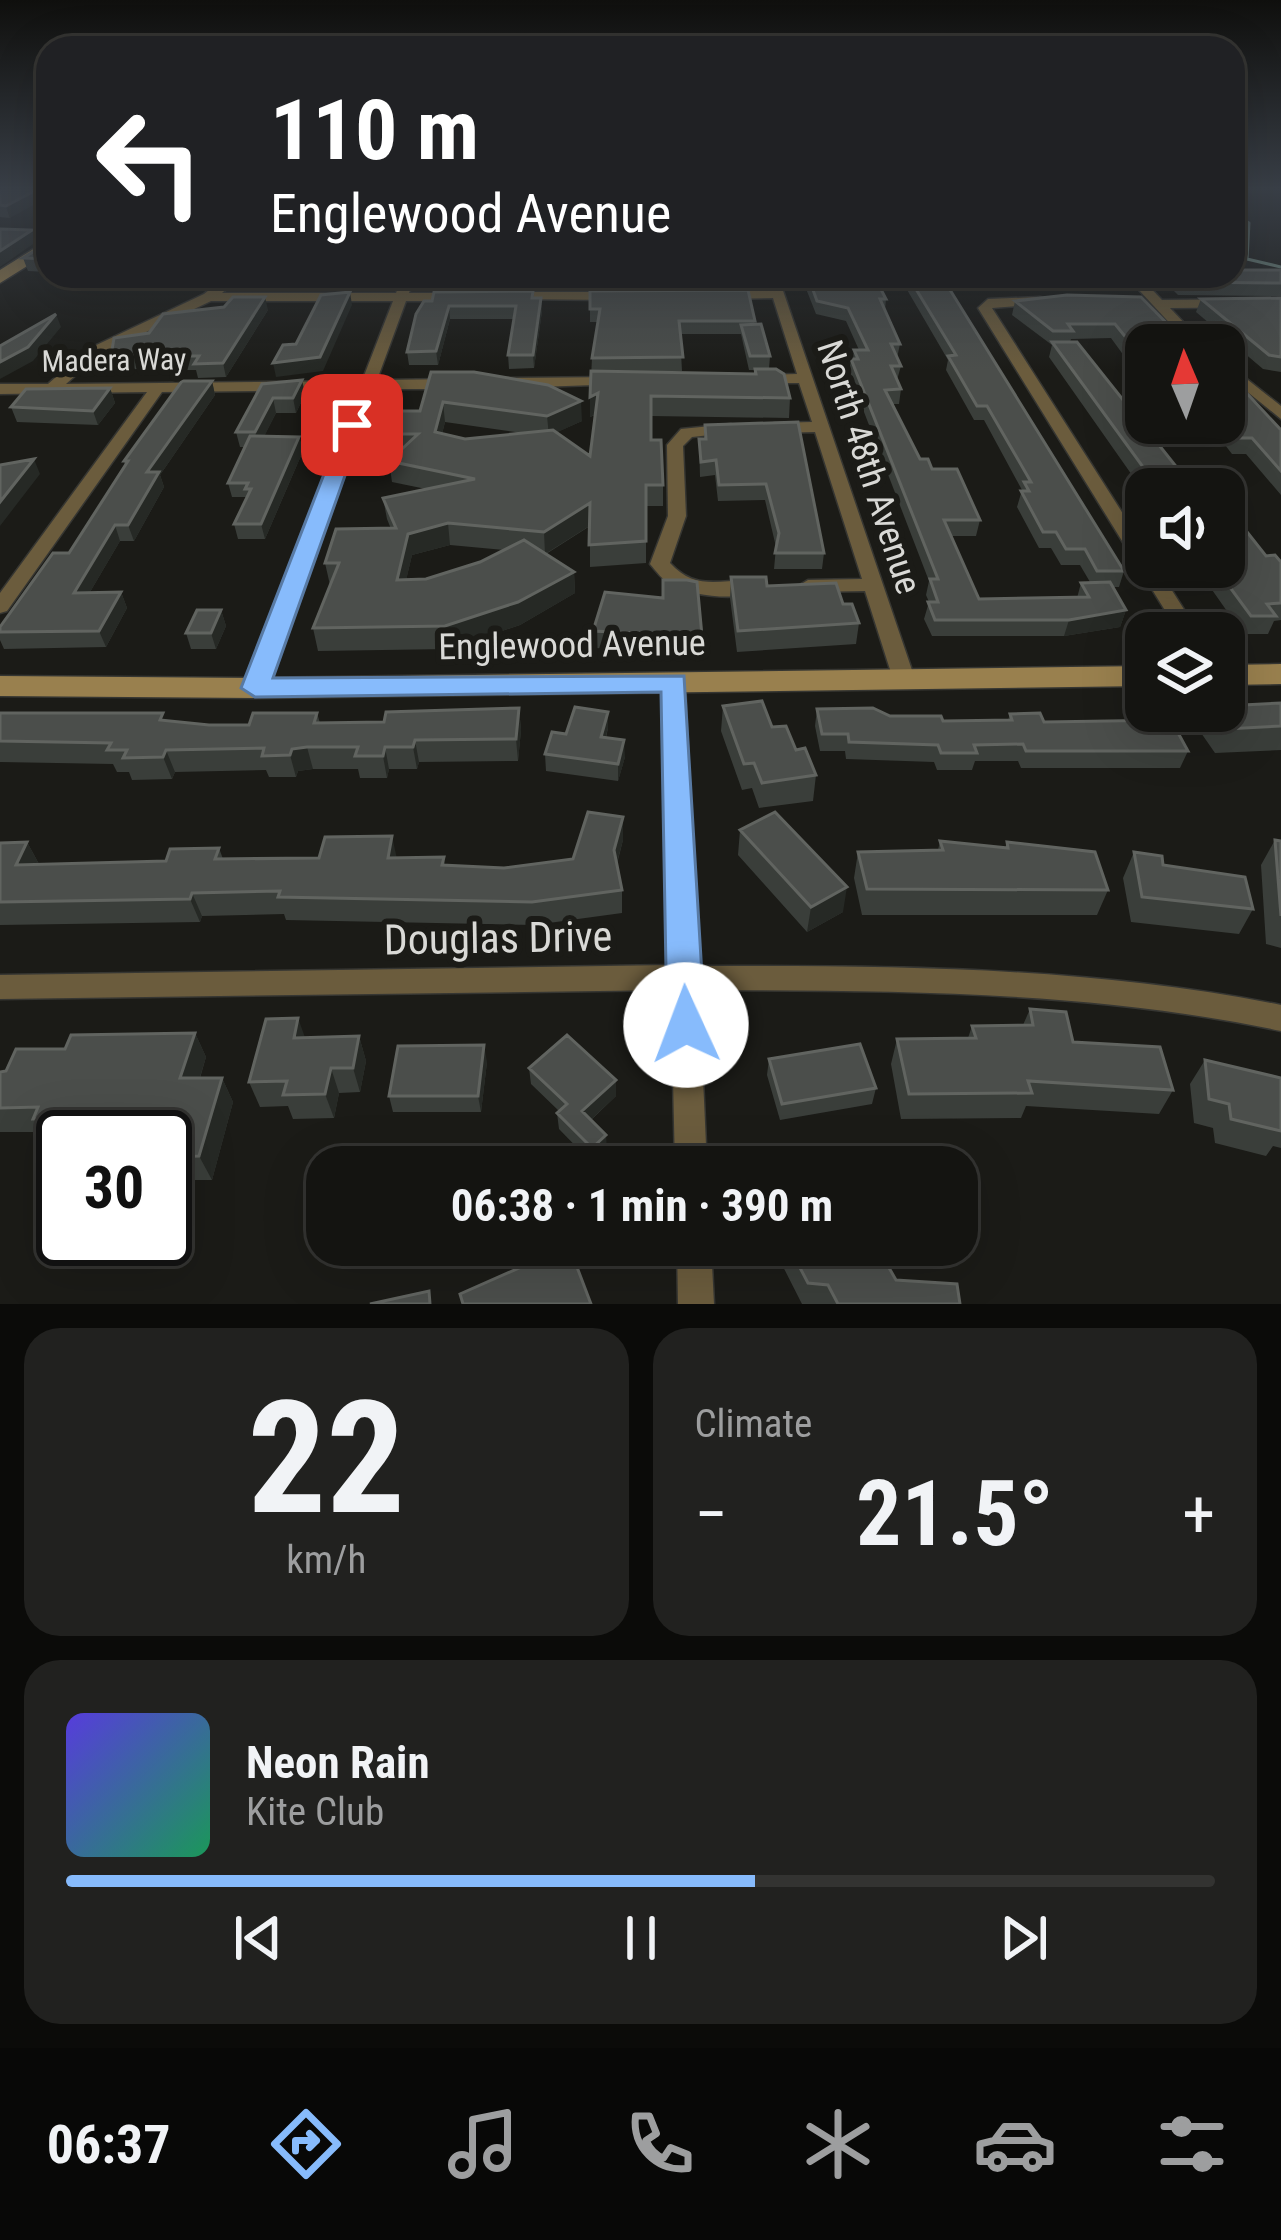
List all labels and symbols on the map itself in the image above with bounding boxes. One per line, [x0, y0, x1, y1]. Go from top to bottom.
north arrow [1125, 324, 1245, 444]
street label: North 48th Avenue [808, 335, 930, 599]
street label: Madera Way [41, 341, 187, 379]
pin [301, 374, 403, 476]
street label: Englewood Avenue [438, 622, 706, 668]
street label: Douglas Drive [383, 912, 613, 964]
position arrow [623, 962, 749, 1088]
speed limit sign: 30 [36, 1110, 192, 1266]

